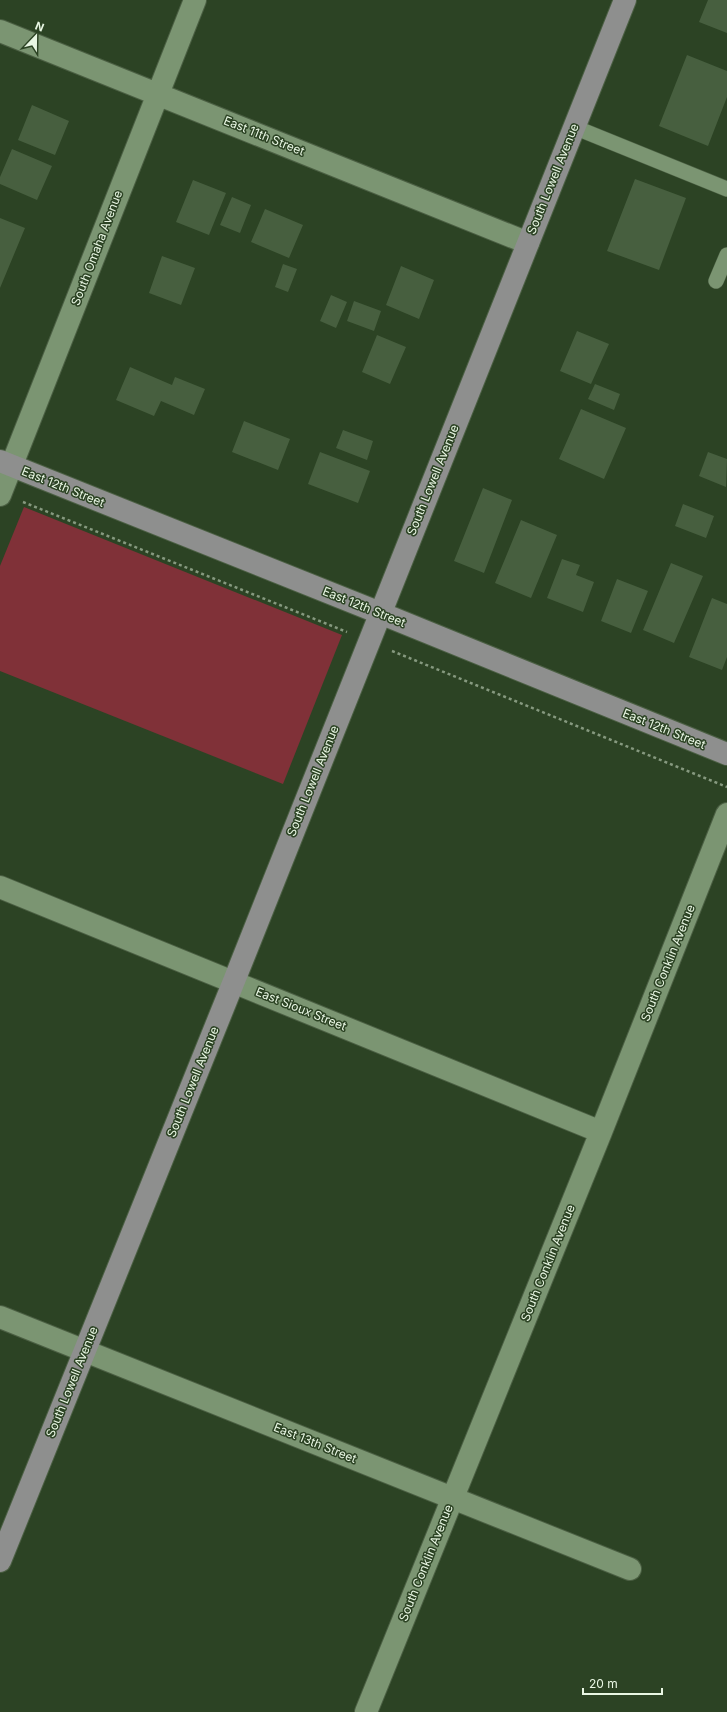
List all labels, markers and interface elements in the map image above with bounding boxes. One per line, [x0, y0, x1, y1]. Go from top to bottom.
north arrow [16, 16, 56, 56]
text: N [33, 19, 46, 35]
street label: East 11th Street [222, 113, 307, 159]
street label: South Lowell Avenue [523, 121, 582, 236]
street label: South Omaha Avenue [68, 188, 125, 308]
street label: South Lowell Avenue [403, 422, 462, 537]
street label: East 12th Street [20, 463, 107, 510]
street label: East 12th Street [321, 583, 408, 630]
street label: East 12th Street [621, 705, 708, 752]
street label: South Lowell Avenue [283, 723, 342, 838]
street label: South Conklin Avenue [637, 902, 698, 1023]
street label: East Sioux Street [254, 984, 349, 1034]
street label: South Lowell Avenue [163, 1024, 222, 1139]
street label: South Conklin Avenue [517, 1202, 578, 1323]
street label: South Lowell Avenue [42, 1324, 101, 1439]
street label: East 13th Street [272, 1419, 359, 1466]
street label: South Conklin Avenue [395, 1502, 456, 1623]
scale bar [583, 1670, 662, 1696]
text: 20 m [589, 1676, 618, 1691]

